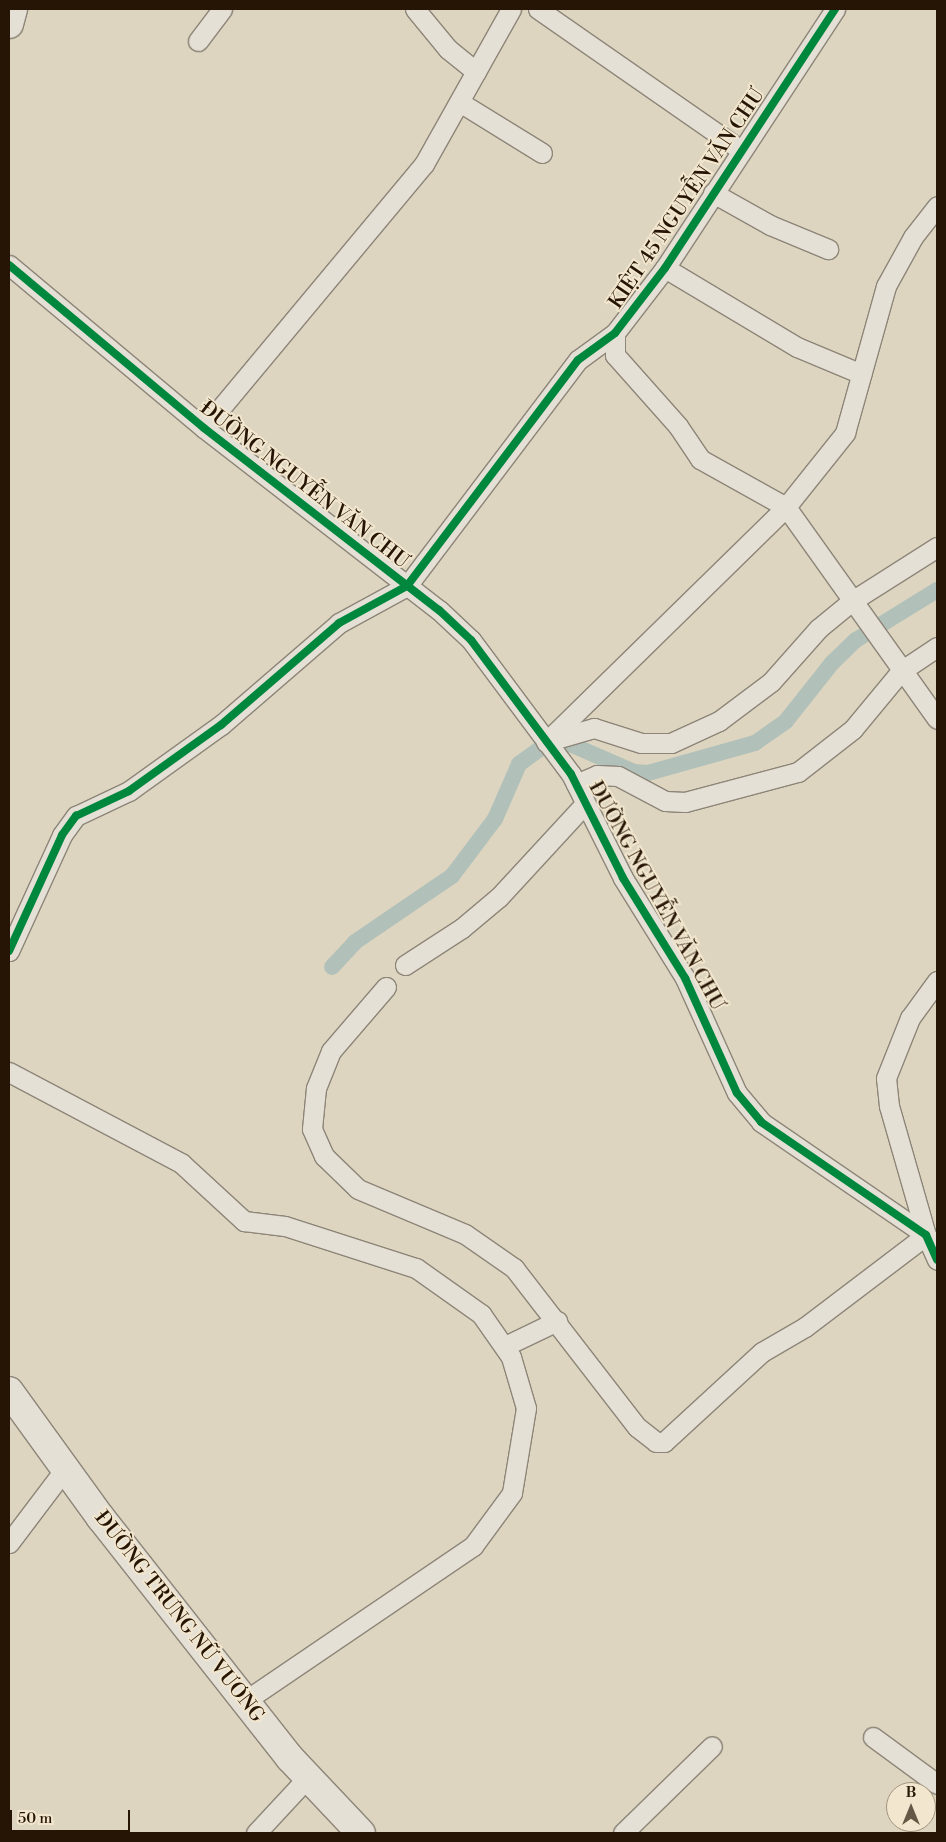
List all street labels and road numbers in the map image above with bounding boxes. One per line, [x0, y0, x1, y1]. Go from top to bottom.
street label: KIỆT 45 NGUYỄN VĂN CHƯ [604, 84, 770, 314]
street label: ĐƯỜNG NGUYỄN VĂN CHƯ [195, 396, 413, 574]
street label: ĐƯỜNG NGUYỄN VĂN CHƯ [583, 777, 729, 1015]
street label: ĐƯỜNG TRƯNG NỮ VƯƠNG [89, 1507, 269, 1727]

